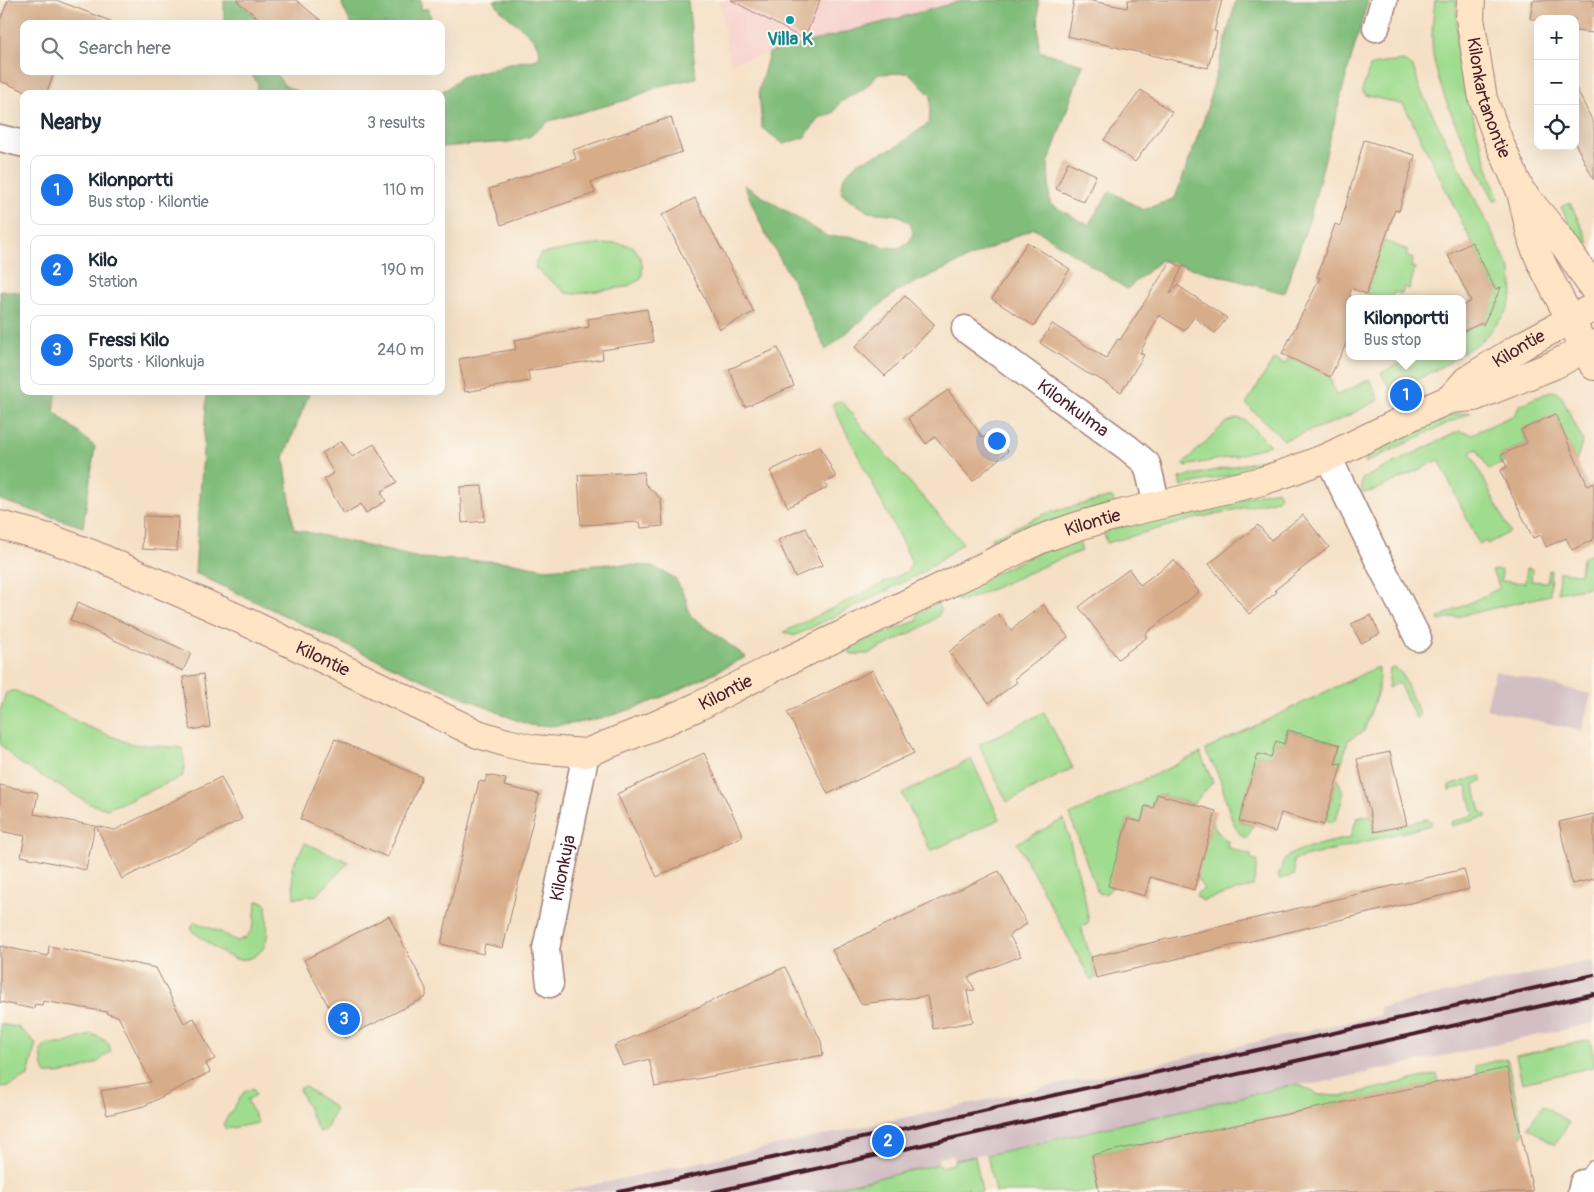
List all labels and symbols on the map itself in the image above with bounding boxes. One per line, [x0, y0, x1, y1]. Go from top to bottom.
marker: Villa K [784, 14, 796, 26]
place label: Villa K [767, 28, 813, 51]
street label: Kilonkartanontie [1461, 36, 1516, 162]
street label: Kilontie [1488, 324, 1549, 373]
street label: Kilonkulma [1033, 375, 1113, 442]
pin: 1 [1390, 376, 1422, 414]
your location [984, 428, 1010, 454]
street label: Kilontie [1062, 504, 1123, 542]
street label: Kilontie [292, 636, 353, 682]
street label: Kilontie [695, 669, 757, 716]
street label: Kilonkuja [545, 833, 581, 903]
pin: 3 [328, 1000, 360, 1038]
pin: 2 [872, 1122, 904, 1160]

